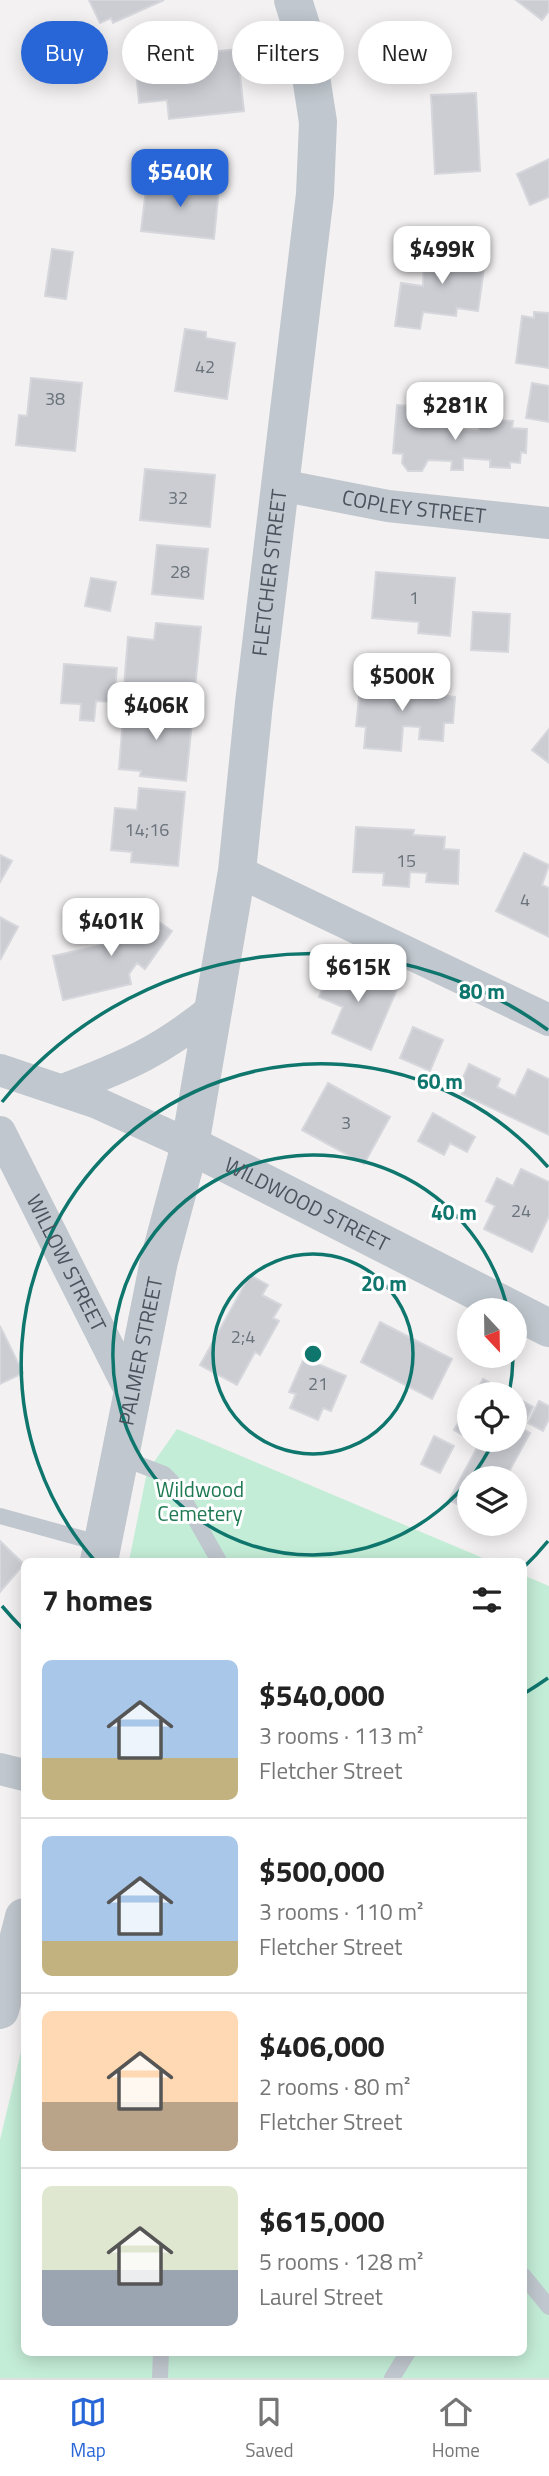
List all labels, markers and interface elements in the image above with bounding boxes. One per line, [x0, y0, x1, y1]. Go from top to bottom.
chip: Buy [21, 21, 108, 84]
chip: Rent [122, 21, 218, 84]
chip: Filters [232, 21, 344, 84]
chip: New [358, 21, 452, 84]
pin: $540K [131, 150, 229, 209]
text: $540K [147, 154, 213, 189]
pin: $499K [393, 226, 491, 286]
text: $499K [409, 231, 475, 266]
house number: 42 [195, 353, 215, 380]
pin: $281K [406, 382, 504, 442]
house number: 38 [45, 385, 65, 412]
text: $281K [422, 387, 488, 422]
street label: COPLEY STREET [340, 480, 488, 531]
house number: 32 [168, 484, 188, 511]
street label: FLETCHER STREET [243, 487, 294, 658]
house number: 28 [170, 558, 190, 585]
house number: 1 [409, 584, 419, 611]
pin: $500K [353, 654, 451, 713]
text: $500K [369, 658, 435, 693]
pin: $406K [107, 682, 205, 742]
text: $406K [123, 687, 189, 722]
house number: 14;16 [125, 816, 169, 843]
house number: 15 [396, 847, 416, 874]
house number: 4 [520, 886, 530, 913]
pin: $401K [62, 898, 160, 958]
text: $401K [78, 903, 144, 938]
pin: $615K [309, 944, 407, 1004]
text: $615K [325, 949, 391, 984]
text: 80 m [459, 975, 505, 1007]
text: 60 m [417, 1065, 463, 1097]
house number: 3 [341, 1109, 351, 1136]
street label: WILDWOOD STREET [219, 1148, 395, 1259]
street label: WILLOW STREET [19, 1189, 115, 1337]
text: 40 m [431, 1196, 477, 1228]
house number: 24 [511, 1197, 531, 1224]
text: 20 m [361, 1267, 407, 1299]
street label: PALMER STREET [110, 1274, 170, 1428]
north arrow [457, 1298, 527, 1368]
map controls [457, 1298, 527, 1536]
house number: 2;4 [231, 1323, 255, 1350]
centre of rings [301, 1342, 325, 1366]
house number: 21 [308, 1370, 328, 1397]
button: locate [457, 1382, 527, 1452]
button: layers [457, 1466, 527, 1536]
park label: Wildwood Cemetery [156, 1473, 244, 1529]
text: 7 homes [42, 1577, 153, 1623]
icon: filters [468, 1581, 506, 1619]
text: $540,000 [259, 1672, 385, 1718]
icon: home [98, 1688, 182, 1772]
text: 3 rooms · 113 m² [259, 1718, 423, 1753]
text: Fletcher Street [259, 1753, 402, 1788]
text: $500,000 [259, 1848, 385, 1894]
icon: home [98, 1864, 182, 1948]
text: 3 rooms · 110 m² [259, 1894, 423, 1929]
text: Fletcher Street [259, 1929, 402, 1964]
text: $406,000 [259, 2023, 385, 2069]
icon: home [98, 2039, 182, 2123]
text: 2 rooms · 80 m² [259, 2069, 410, 2104]
text: Fletcher Street [259, 2104, 402, 2139]
text: $615,000 [259, 2198, 385, 2244]
icon: home [98, 2214, 182, 2298]
text: 5 rooms · 128 m² [259, 2244, 423, 2279]
text: Laurel Street [259, 2279, 383, 2314]
tab: Map [69, 2393, 107, 2464]
tab: Saved [245, 2393, 294, 2464]
tab: Home [432, 2393, 480, 2464]

